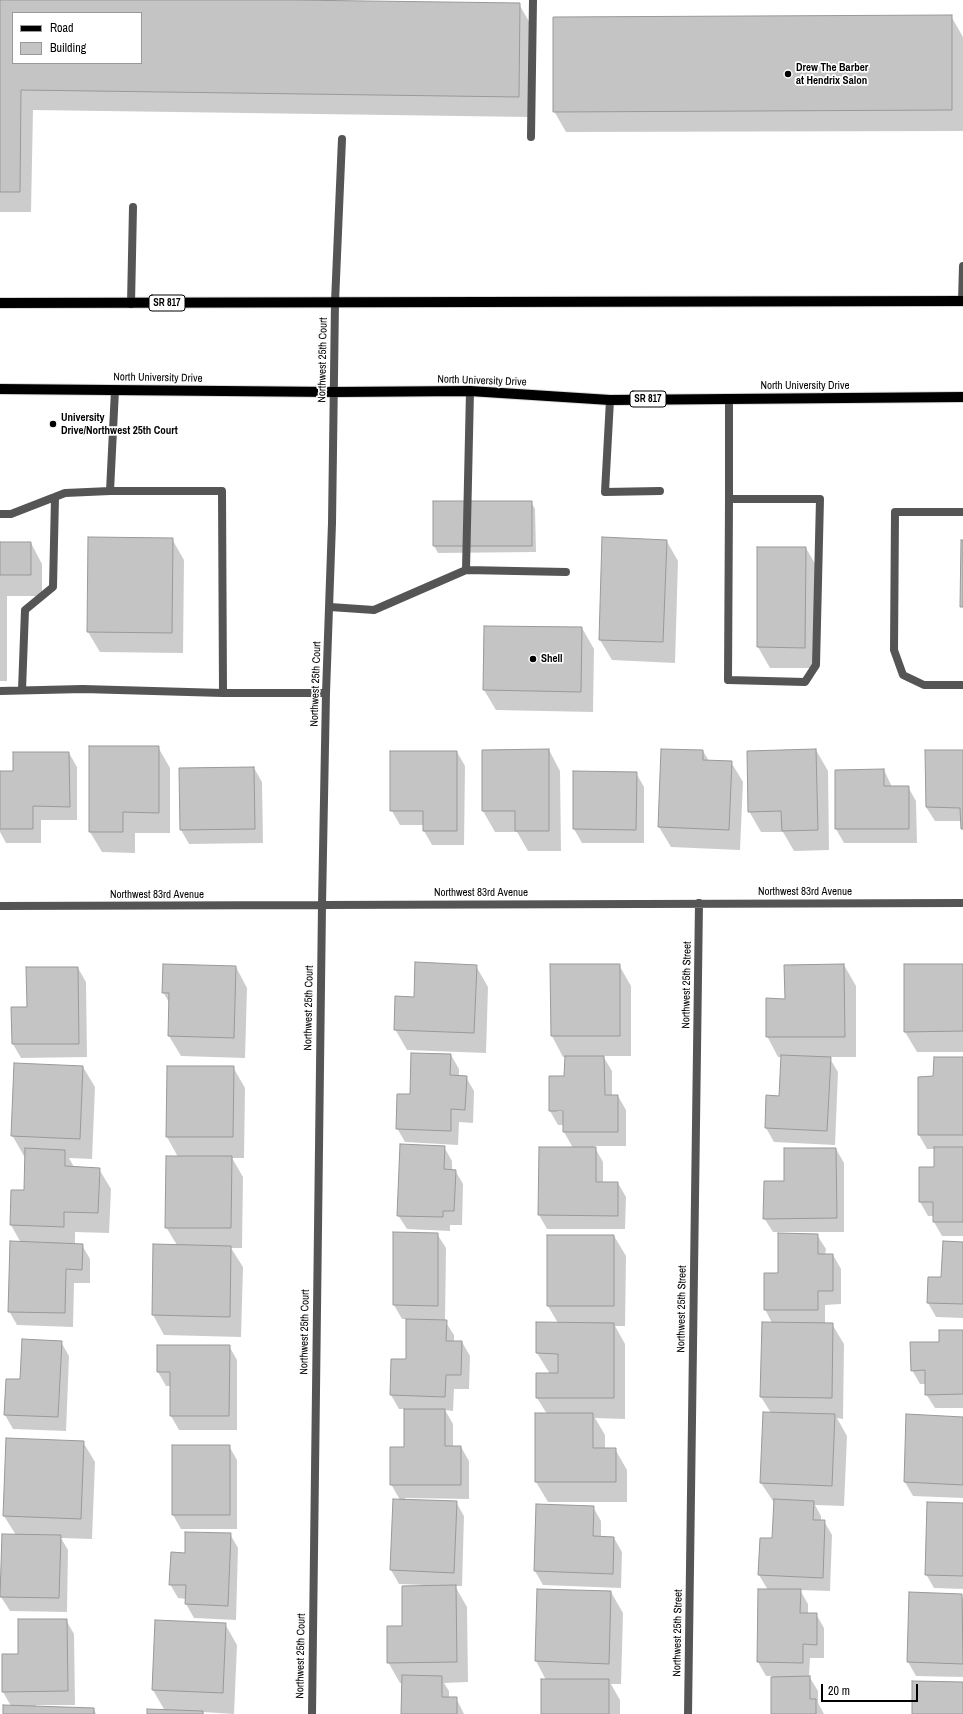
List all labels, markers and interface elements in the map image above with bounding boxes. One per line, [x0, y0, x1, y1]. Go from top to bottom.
legend [12, 12, 142, 64]
text: Road [50, 20, 74, 36]
text: Building [50, 40, 86, 56]
place label: Drew The Barber at Hendrix Salon [796, 61, 868, 87]
marker: Drew The Barber at Hendrix Salon [783, 69, 793, 79]
road number: SR 817 [149, 295, 185, 311]
street label: Northwest 25th Court [316, 317, 330, 403]
street label: North University Drive [113, 371, 203, 385]
street label: North University Drive [437, 373, 527, 389]
street label: North University Drive [760, 379, 850, 393]
road number: SR 817 [630, 391, 666, 407]
place label: University Drive/Northwest 25th Court [61, 411, 178, 437]
marker: University Drive/Northwest 25th Court [48, 419, 58, 429]
street label: Northwest 25th Court [308, 641, 324, 727]
place label: Shell [541, 652, 563, 666]
marker: Shell [528, 654, 538, 664]
street label: Northwest 83rd Avenue [758, 885, 852, 899]
street label: Northwest 83rd Avenue [434, 886, 528, 900]
street label: Northwest 83rd Avenue [110, 888, 204, 902]
street label: Northwest 25th Street [680, 941, 694, 1029]
street label: Northwest 25th Court [302, 965, 316, 1051]
street label: Northwest 25th Street [675, 1265, 689, 1353]
street label: Northwest 25th Court [298, 1289, 312, 1375]
street label: Northwest 25th Street [671, 1589, 685, 1677]
street label: Northwest 25th Court [294, 1613, 308, 1699]
scale bar [823, 1676, 920, 1702]
text: 20 m [828, 1683, 850, 1699]

